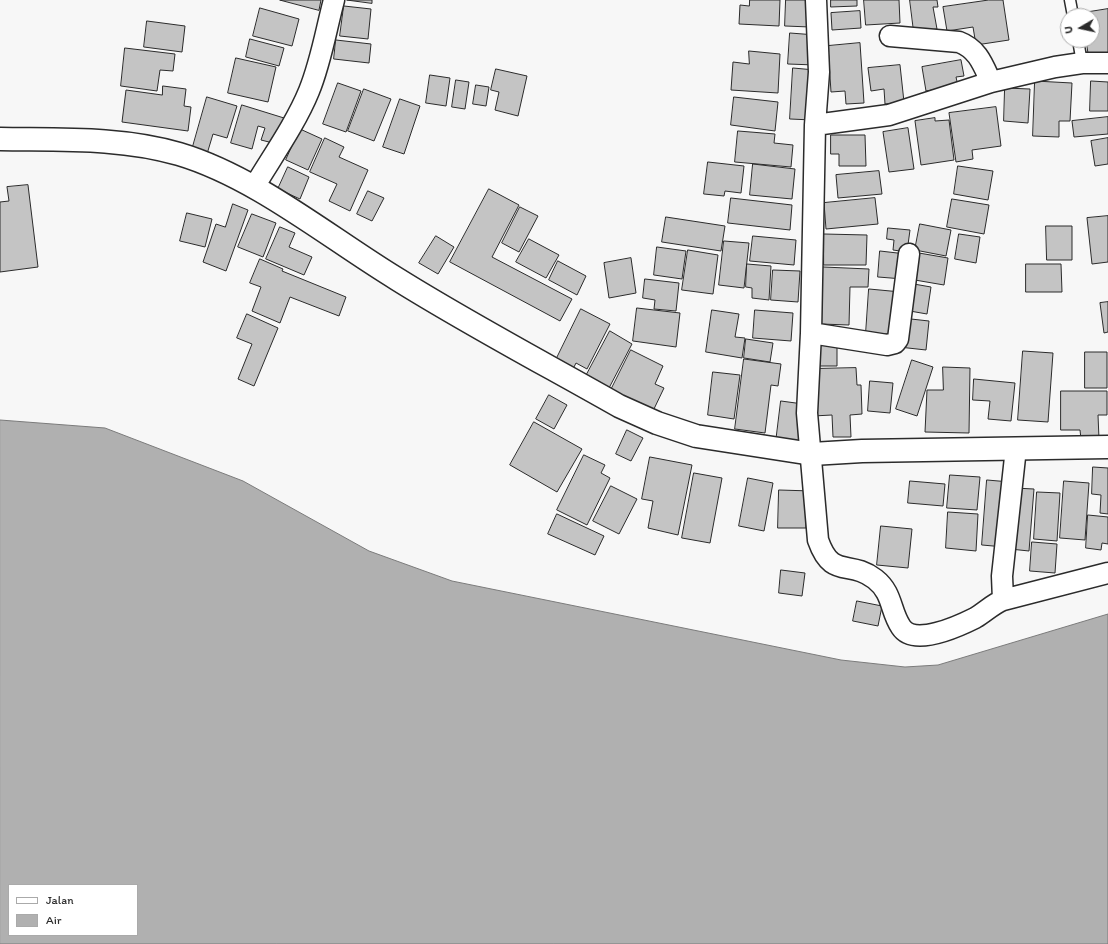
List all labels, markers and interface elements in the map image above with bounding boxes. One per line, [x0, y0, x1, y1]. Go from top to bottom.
north arrow [1060, 8, 1100, 48]
text: U [1062, 25, 1076, 34]
legend [8, 884, 138, 936]
text: Jalan [46, 893, 74, 907]
text: Air [46, 913, 62, 927]

